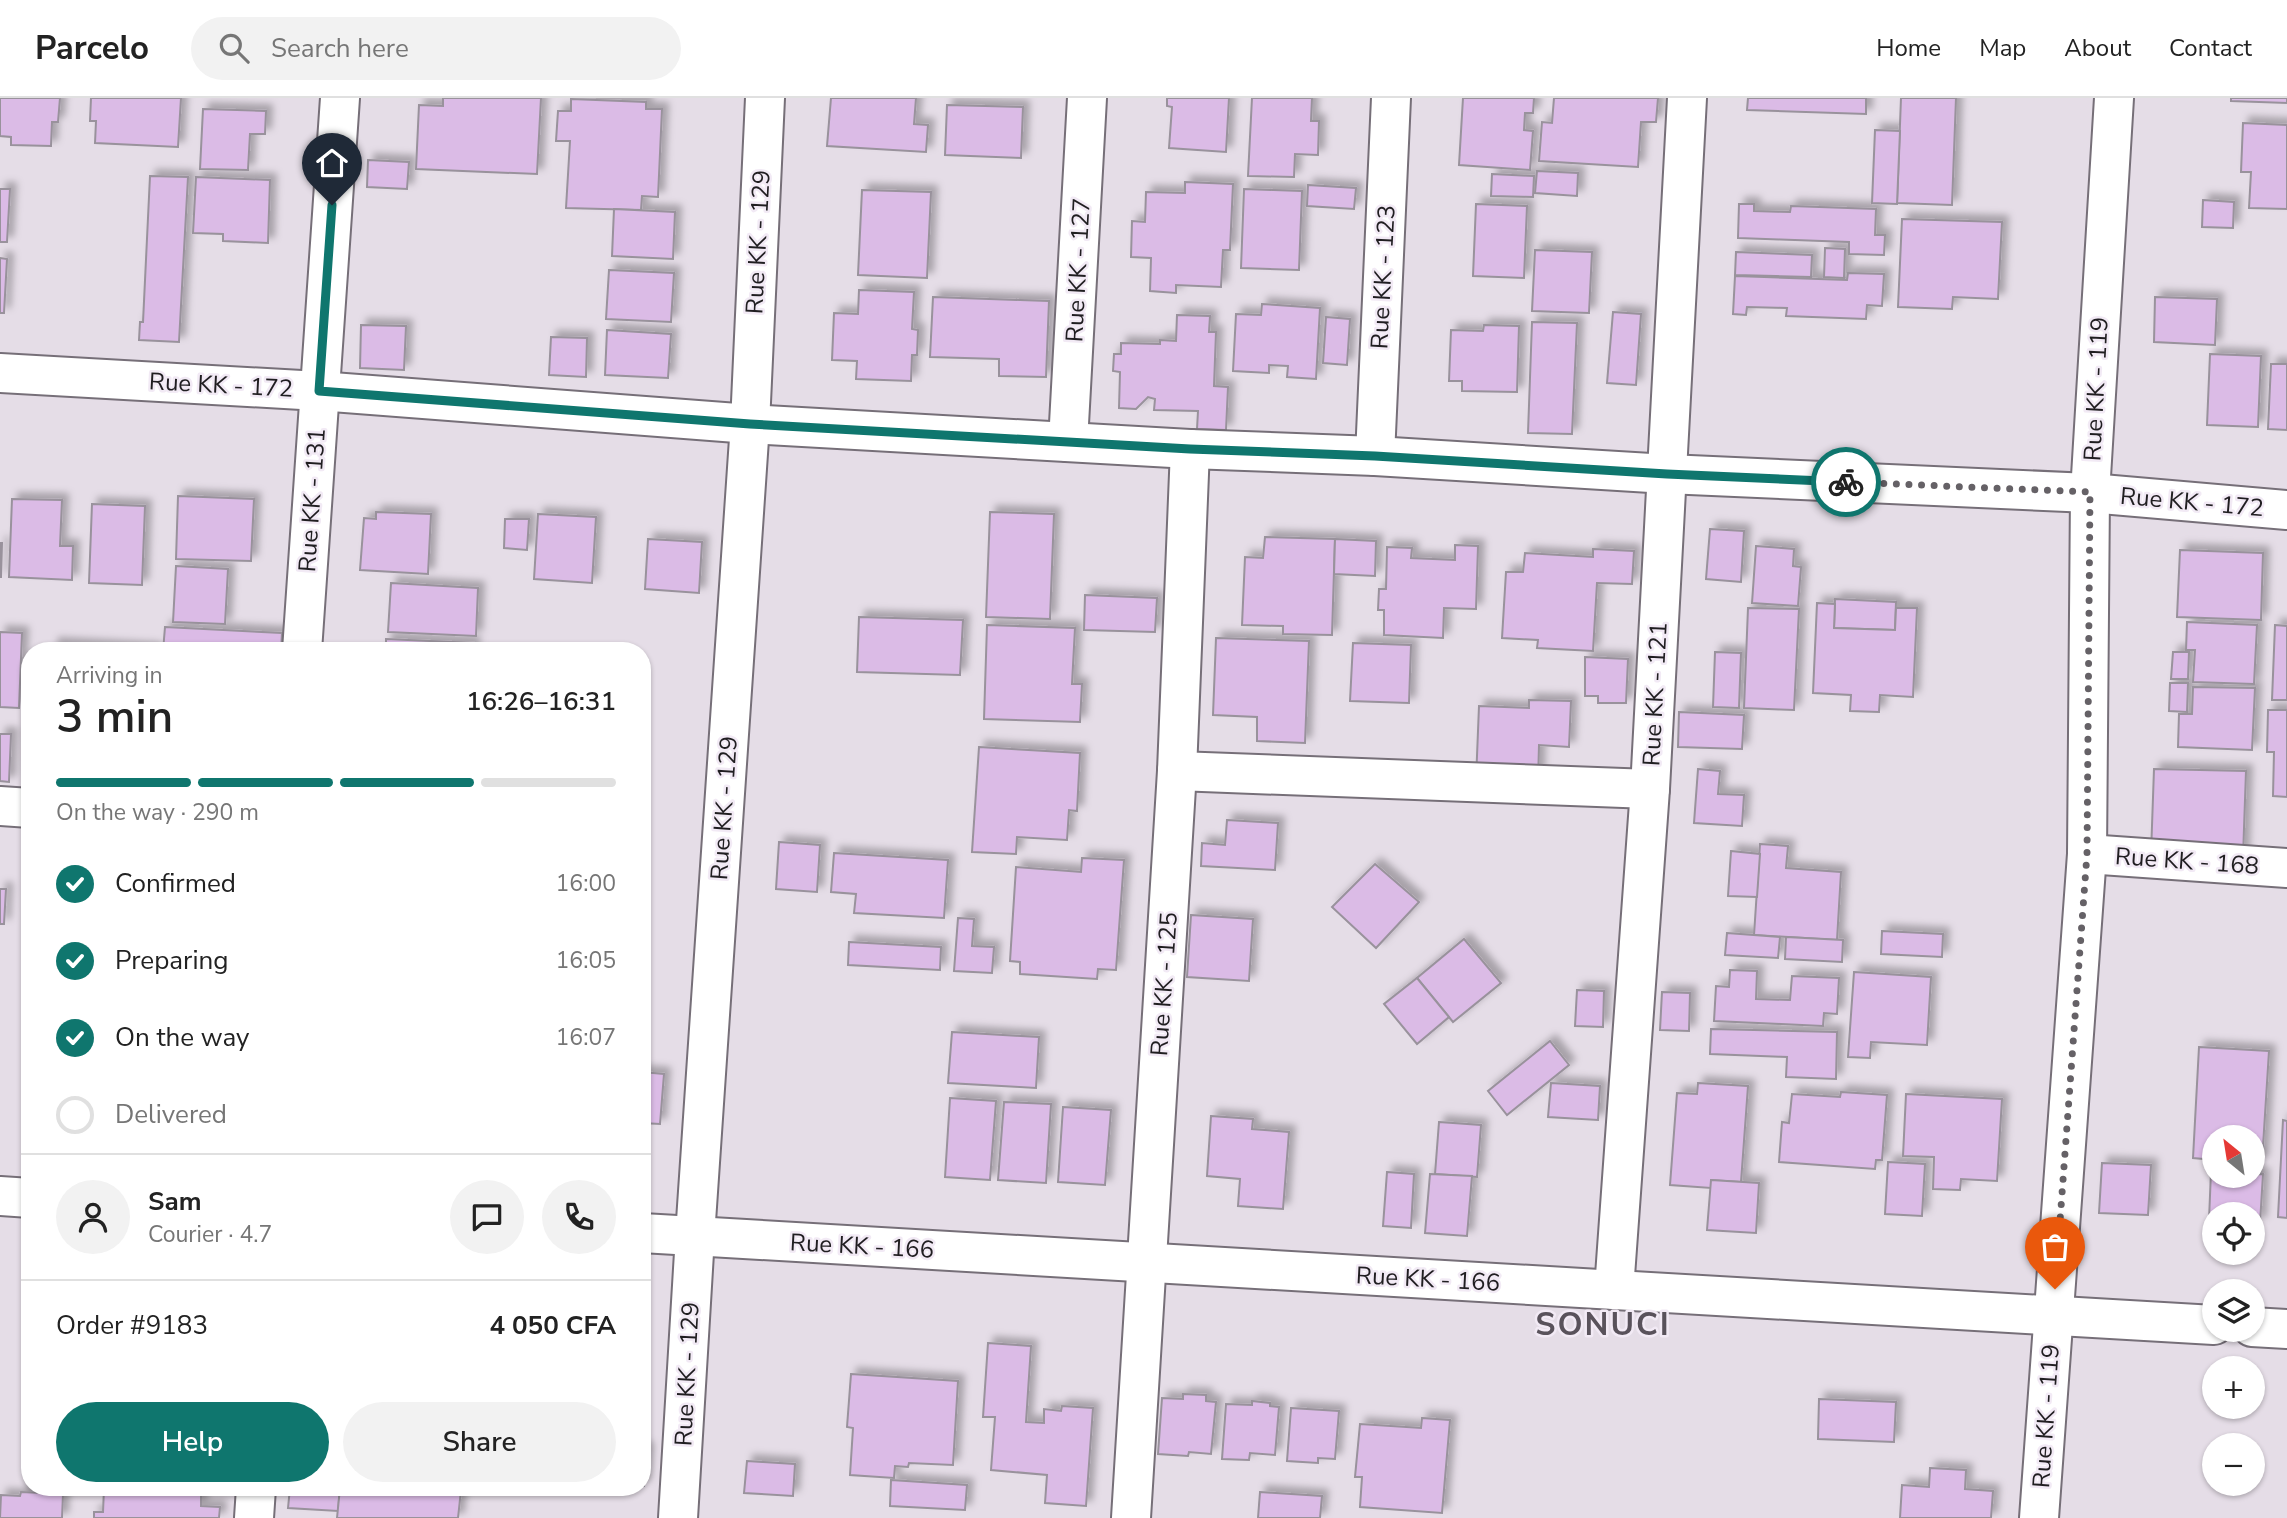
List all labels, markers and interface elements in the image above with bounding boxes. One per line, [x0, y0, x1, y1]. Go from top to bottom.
search box [191, 17, 681, 80]
text: Parcelo [35, 26, 149, 71]
icon: search [215, 29, 253, 67]
text: Search here [271, 31, 409, 66]
text: Home [1876, 32, 1941, 64]
text: Map [1979, 32, 2026, 64]
text: About [2064, 32, 2131, 64]
text: Contact [2169, 32, 2252, 64]
pin [302, 133, 362, 205]
icon: home [313, 144, 351, 182]
street label: Rue KK - 129 [738, 169, 778, 315]
street label: Rue KK - 127 [1058, 197, 1098, 343]
street label: Rue KK - 123 [1363, 204, 1403, 350]
street label: Rue KK - 119 [2076, 316, 2116, 462]
street label: Rue KK - 172 [148, 365, 294, 405]
street label: Rue KK - 131 [291, 427, 333, 573]
courier [1811, 447, 1881, 517]
icon: bike [1827, 463, 1865, 501]
street label: Rue KK - 172 [2119, 480, 2265, 524]
street label: Rue KK - 121 [1635, 621, 1675, 767]
text: Arriving in [56, 660, 163, 691]
text: 16:26–16:31 [466, 684, 616, 719]
text: 3 min [56, 685, 173, 748]
street label: Rue KK - 129 [703, 735, 745, 881]
text: On the way · 290 m [56, 797, 259, 828]
street label: Rue KK - 168 [2114, 840, 2260, 882]
icon: check [56, 865, 94, 903]
text: Confirmed [115, 866, 236, 901]
text: 16:00 [556, 868, 616, 899]
street label: Rue KK - 125 [1143, 911, 1185, 1057]
icon: check [56, 942, 94, 980]
text: Preparing [115, 943, 228, 978]
text: 16:05 [556, 945, 616, 976]
icon: check [56, 1019, 94, 1057]
text: On the way [115, 1020, 249, 1055]
text: 16:07 [556, 1022, 616, 1053]
text: Delivered [115, 1097, 227, 1132]
north arrow [2202, 1125, 2264, 1188]
map controls [2202, 1125, 2265, 1496]
button: person [56, 1180, 130, 1254]
button: chat [450, 1180, 524, 1254]
button: phone [542, 1180, 616, 1254]
text: Sam [148, 1184, 201, 1219]
button: locate [2202, 1202, 2265, 1265]
pin [2025, 1217, 2085, 1289]
text: Courier · 4.7 [148, 1219, 272, 1250]
street label: Rue KK - 166 [789, 1226, 935, 1266]
icon: bag [2036, 1228, 2074, 1266]
street label: Rue KK - 166 [1355, 1259, 1501, 1299]
button: layers [2202, 1279, 2265, 1342]
street label: Rue KK - 129 [667, 1301, 707, 1447]
district label: SONUCI [1535, 1303, 1671, 1346]
text: Order #9183 [56, 1308, 208, 1343]
text: 4 050 CFA [489, 1308, 616, 1343]
street label: Rue KK - 119 [2025, 1343, 2067, 1489]
button: + [2202, 1356, 2265, 1419]
button: Help [56, 1402, 329, 1482]
button: Share [343, 1402, 616, 1482]
button: − [2202, 1433, 2265, 1496]

